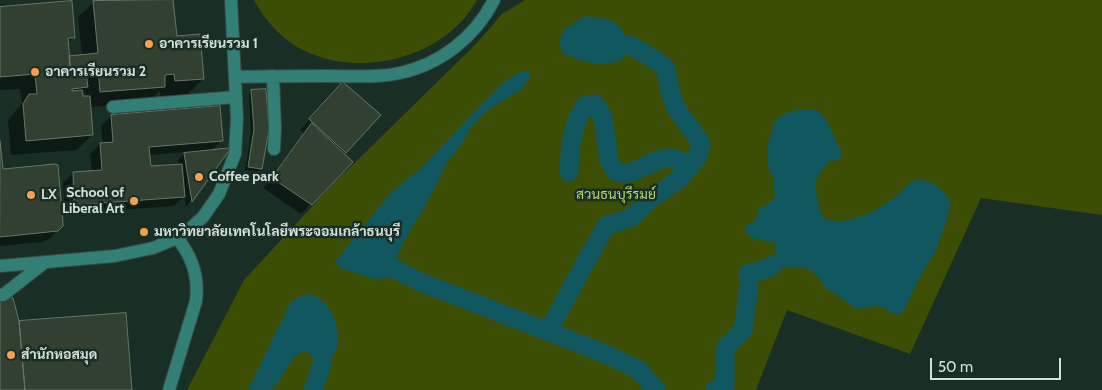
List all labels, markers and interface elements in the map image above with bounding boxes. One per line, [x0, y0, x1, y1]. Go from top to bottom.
place label: อาคารเรียนรวม 1 [159, 36, 258, 52]
marker: อาคารเรียนรวม 1 [143, 38, 155, 50]
place label: อาคารเรียนรวม 2 [45, 64, 146, 80]
marker: อาคารเรียนรวม 2 [29, 66, 41, 78]
place label: Coffee park [209, 169, 279, 185]
marker: Coffee park [193, 171, 205, 183]
place label: School of Liberal Art [62, 185, 124, 218]
place label: LX [41, 187, 57, 203]
park label: สวนธนบุรีรมย์ [576, 187, 656, 203]
marker: LX [25, 189, 37, 201]
marker: School of Liberal Art [128, 195, 140, 207]
place label: มหาวิทยาลัยเทคโนโลยีพระจอมเกล้าธนบุรี [154, 224, 400, 240]
marker: มหาวิทยาลัยเทคโนโลยีพระจอมเกล้าธนบุรี [138, 226, 150, 238]
place label: สำนักหอสมุด [21, 347, 97, 363]
scale bar [932, 348, 1063, 380]
marker: สำนักหอสมุด [5, 349, 17, 361]
text: 50 m [938, 358, 973, 376]

